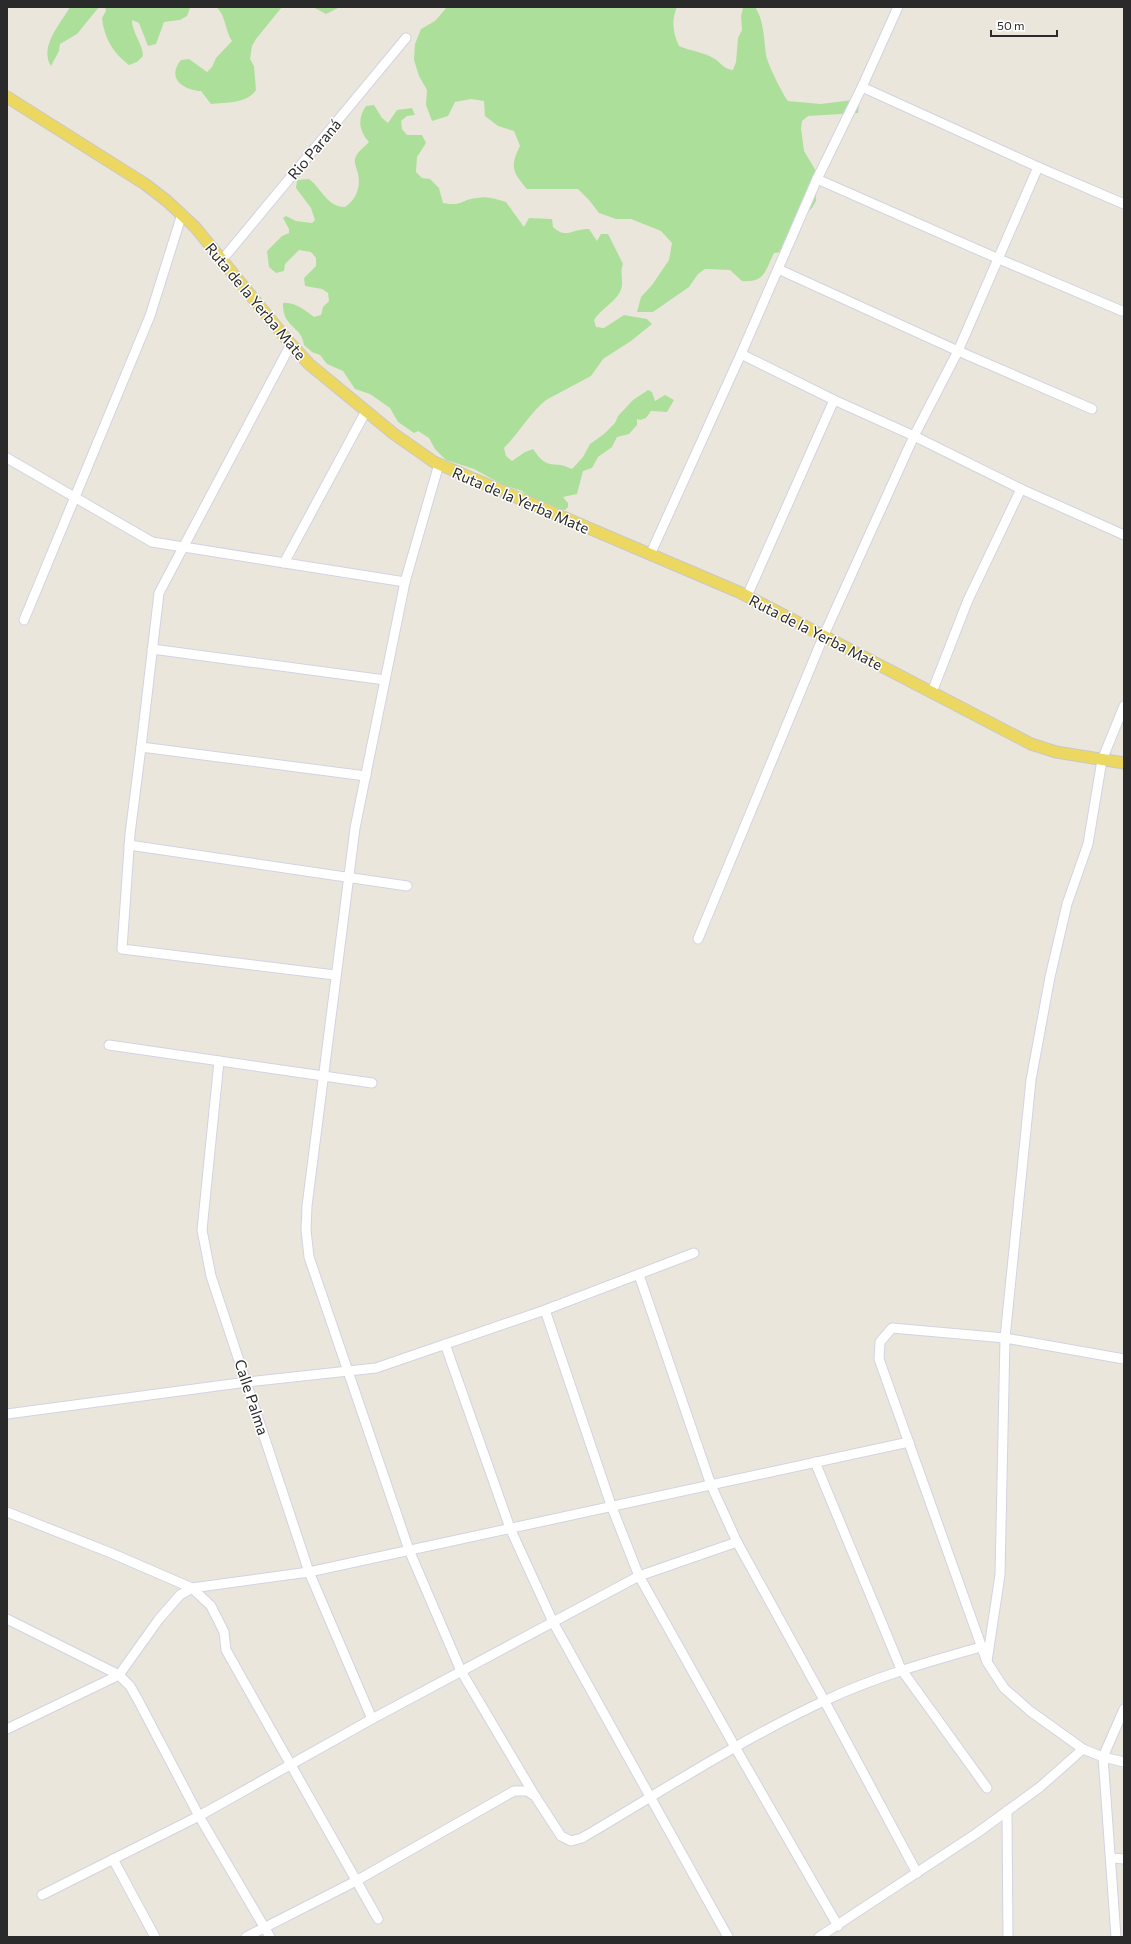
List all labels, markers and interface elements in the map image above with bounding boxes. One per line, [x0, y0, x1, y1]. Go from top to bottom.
scale bar [991, 12, 1057, 38]
text: 50 m [997, 18, 1025, 32]
street label: Rio Paraná [284, 115, 344, 183]
street label: Ruta de la Yerba Mate [202, 239, 310, 363]
street label: Ruta de la Yerba Mate [450, 463, 592, 537]
street label: Ruta de la Yerba Mate [746, 591, 886, 673]
street label: Calle Palma [231, 1357, 273, 1437]

